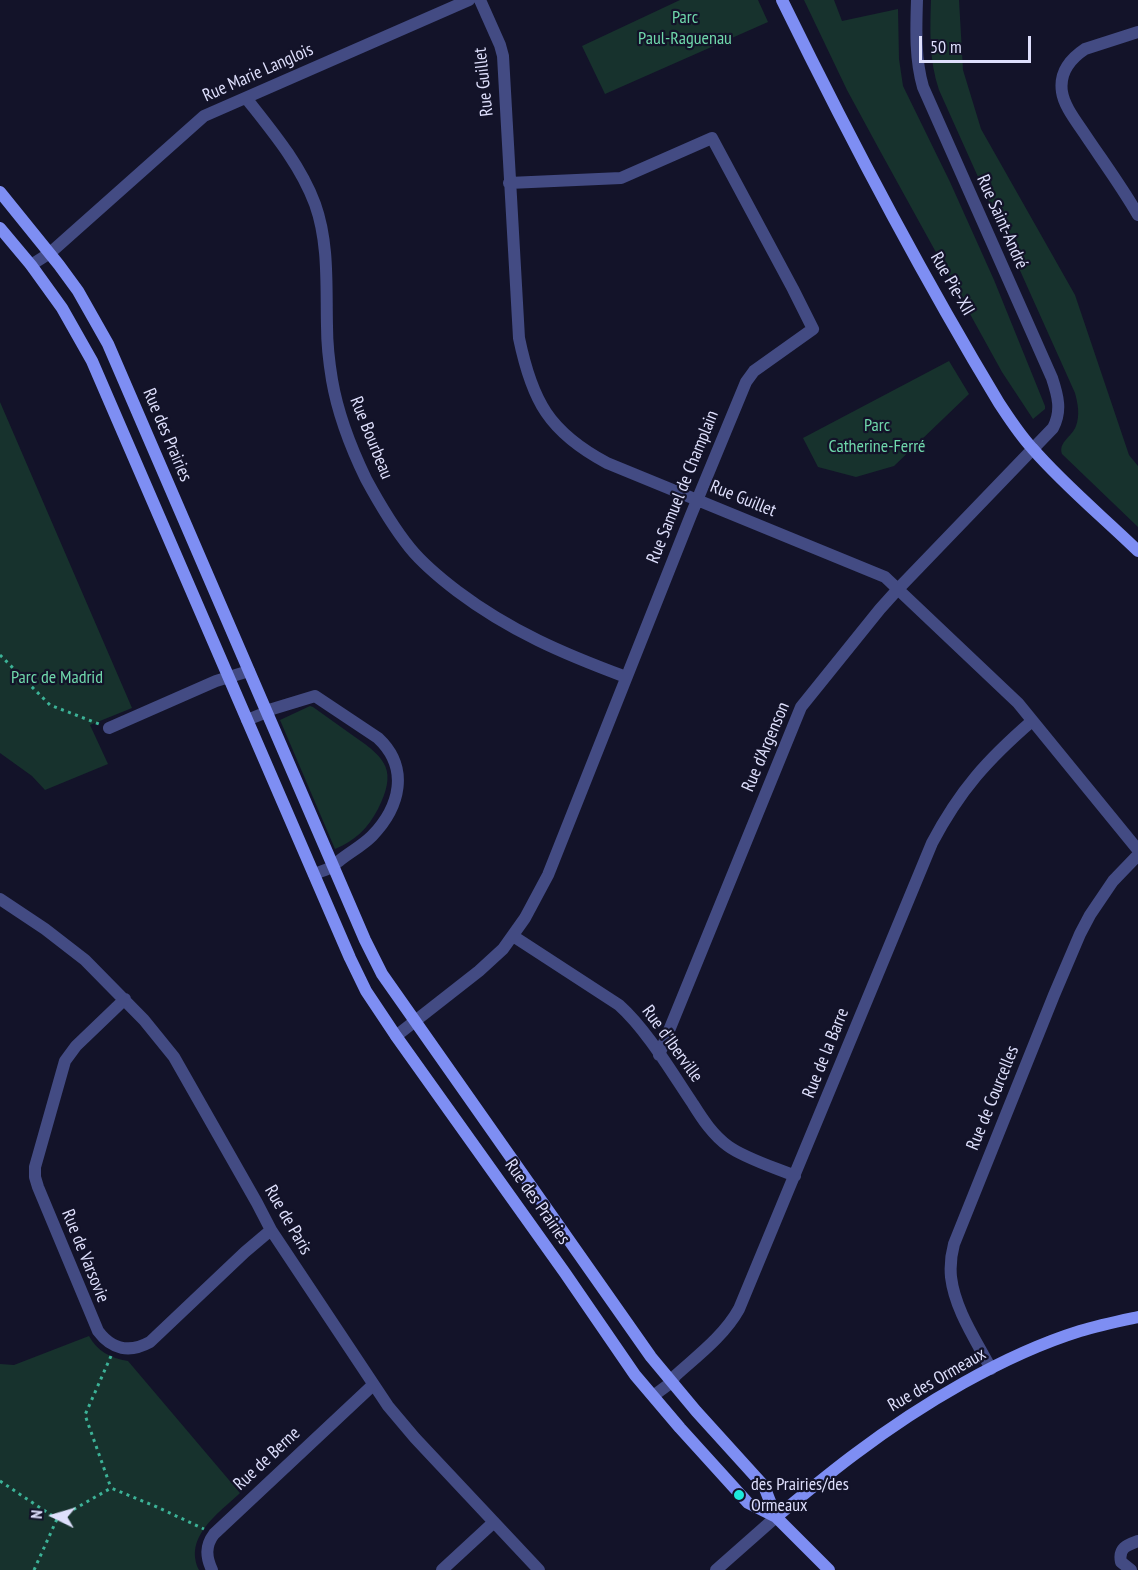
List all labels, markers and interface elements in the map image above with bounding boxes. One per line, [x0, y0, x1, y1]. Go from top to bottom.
park label: Parc Paul-Raguenau [638, 7, 732, 50]
scale bar [922, 24, 1034, 62]
text: 50 m [930, 35, 962, 58]
street label: Rue Marie Langlois [199, 39, 317, 107]
street label: Rue Guillet [470, 47, 498, 117]
street label: Rue Saint-André [972, 172, 1032, 272]
street label: Rue Pie-XII [925, 248, 979, 320]
street label: Rue des Prairies [138, 385, 196, 485]
street label: Rue Bourbeau [345, 394, 397, 482]
street label: Rue Samuel de Champlain [643, 408, 723, 566]
park label: Parc Catherine-Ferré [828, 415, 926, 458]
street label: Rue Guillet [707, 476, 779, 522]
park label: Parc de Madrid [11, 667, 103, 689]
street label: Rue d'Argenson [737, 699, 795, 795]
street label: Rue d'Iberville [637, 1001, 707, 1087]
street label: Rue de la Barre [798, 1005, 854, 1101]
street label: Rue de Courcelles [962, 1043, 1024, 1153]
street label: Rue des Prairies [500, 1155, 574, 1249]
street label: Rue de Paris [260, 1181, 316, 1259]
street label: Rue de Varsovie [57, 1206, 113, 1306]
street label: Rue des Ormeaux [884, 1343, 990, 1417]
street label: Rue de Berne [229, 1423, 305, 1495]
place label: des Prairies/des Ormeaux [751, 1474, 849, 1516]
north arrow [24, 1486, 84, 1546]
marker: des Prairies/des Ormeaux [732, 1488, 746, 1502]
text: N [26, 1509, 46, 1520]

